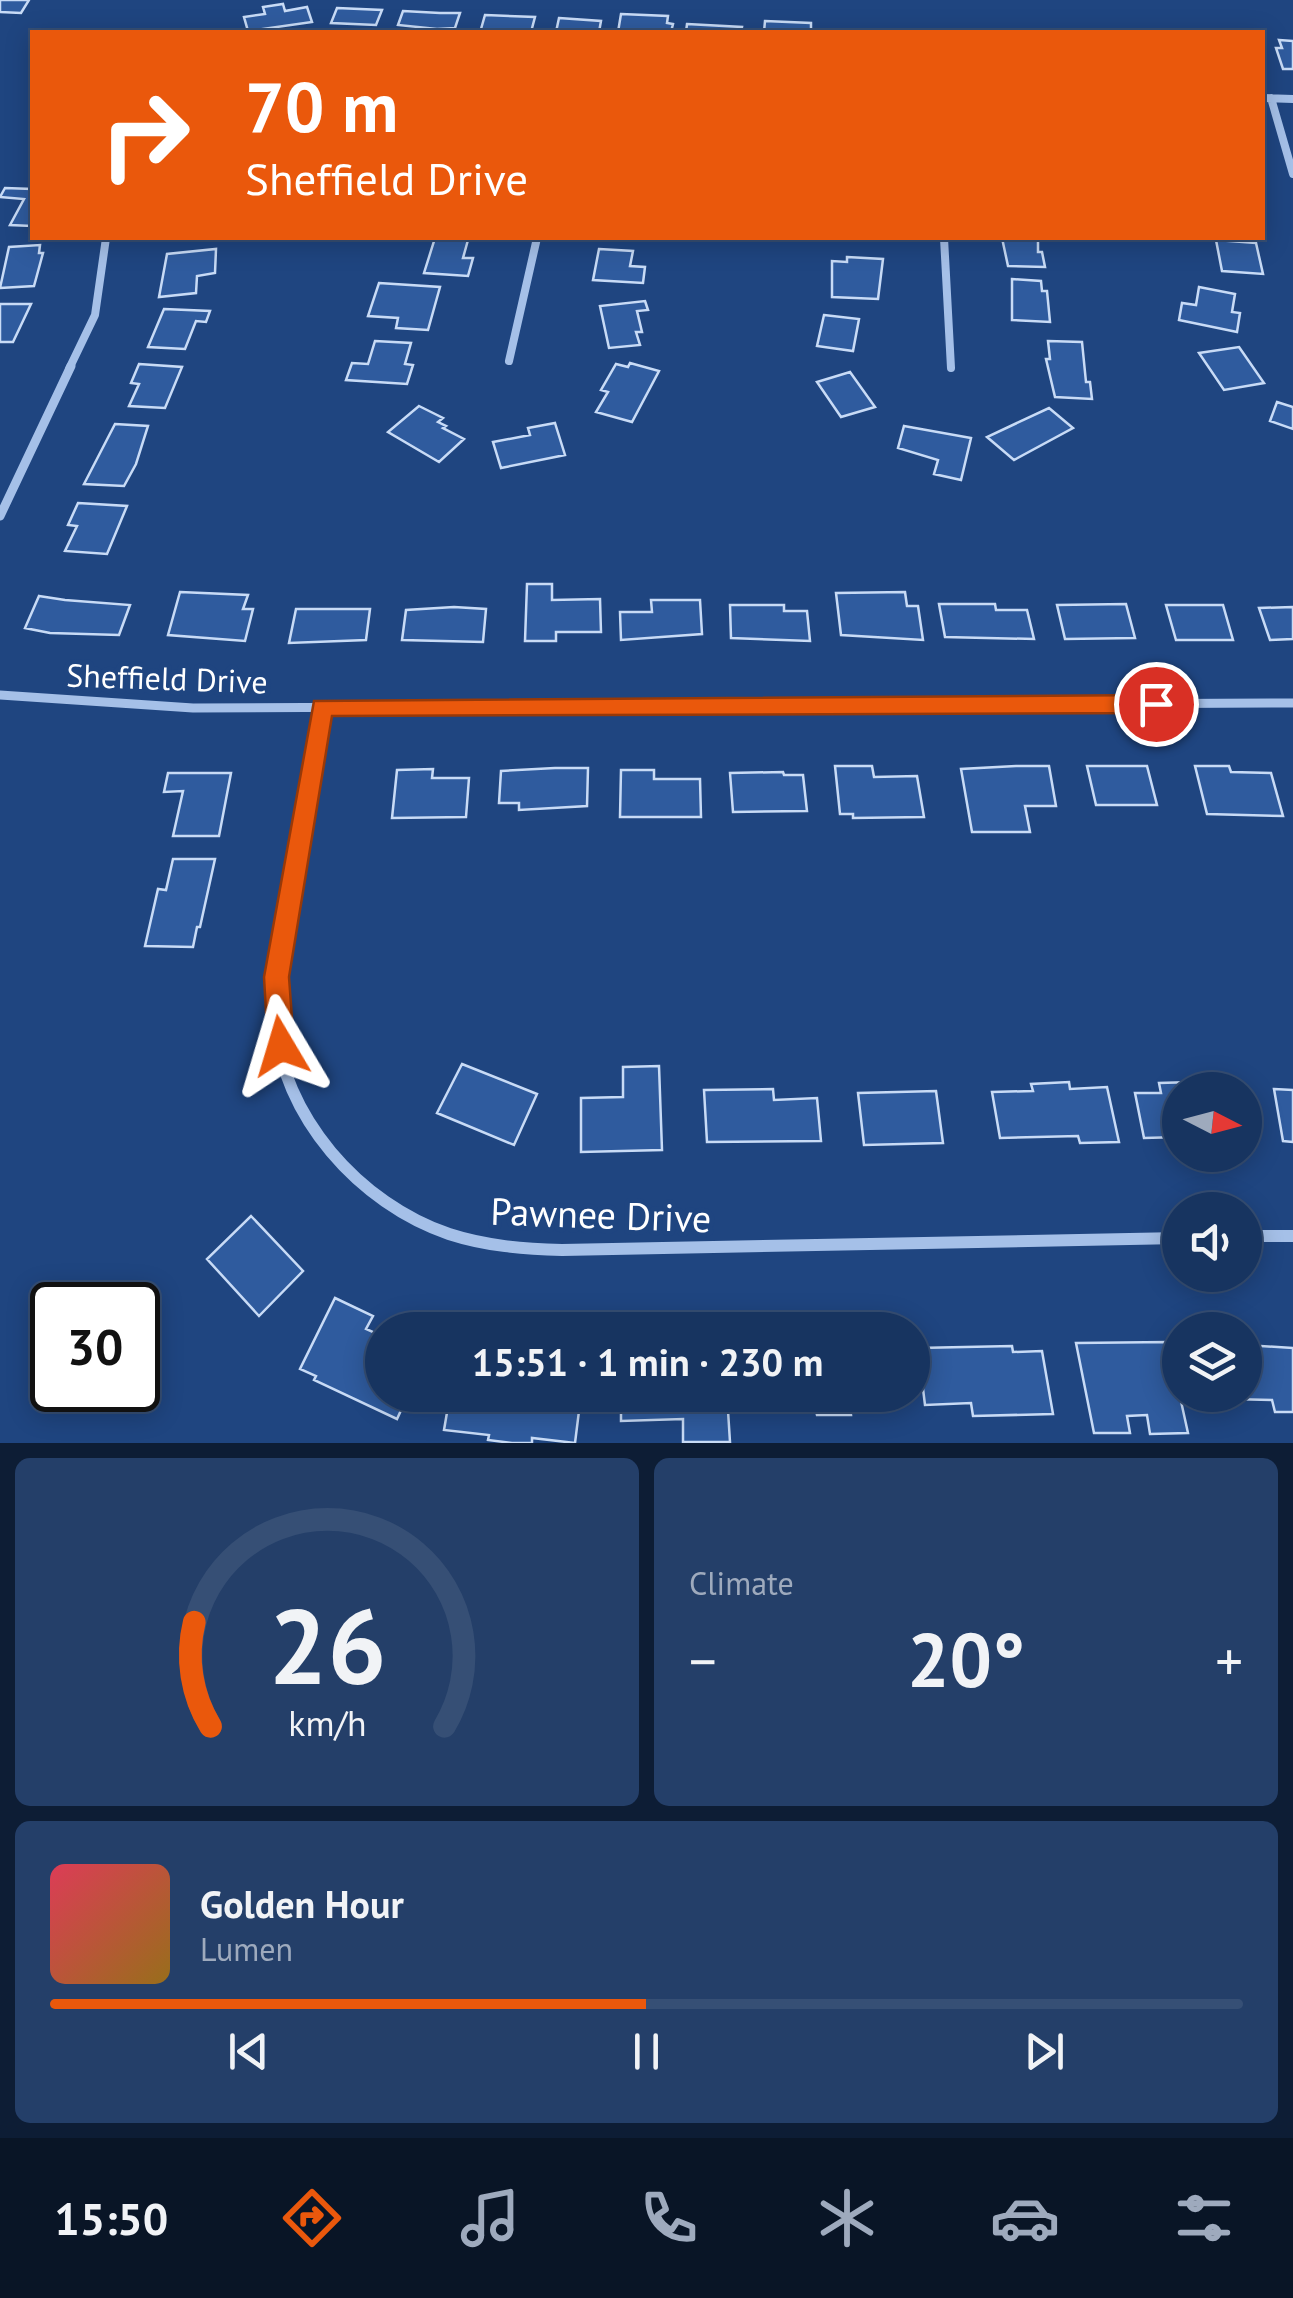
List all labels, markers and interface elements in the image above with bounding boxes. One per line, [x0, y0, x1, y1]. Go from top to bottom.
text: 70 m [245, 61, 398, 151]
icon: right [80, 70, 210, 200]
text: Sheffield Drive [245, 149, 528, 207]
street label: Sheffield Drive [66, 653, 268, 703]
pin [1114, 662, 1199, 747]
icon: arrive [1129, 677, 1184, 732]
position arrow [229, 994, 333, 1098]
north arrow [1162, 1072, 1262, 1172]
map controls [1162, 1072, 1262, 1412]
street label: Pawnee Drive [490, 1186, 712, 1242]
button: sound [1162, 1192, 1262, 1292]
speed limit sign: 30 [30, 1282, 160, 1412]
button: layers [1162, 1312, 1262, 1412]
text: 15:51 · 1 min · 230 m [472, 1337, 823, 1386]
text: Climate [689, 1562, 794, 1604]
text: 26 [268, 1578, 386, 1713]
text: 20° [907, 1611, 1025, 1708]
text: − [689, 1625, 717, 1696]
text: + [1215, 1625, 1243, 1696]
text: km/h [288, 1700, 366, 1746]
text: Golden Hour [200, 1879, 404, 1928]
text: Lumen [200, 1928, 293, 1970]
icon: previous [221, 2024, 276, 2079]
icon: pause [619, 2024, 674, 2079]
icon: next [1017, 2024, 1072, 2079]
icon: directions [277, 2183, 347, 2253]
icon: music [455, 2183, 525, 2253]
icon: phone [634, 2183, 704, 2253]
icon: climate [812, 2183, 882, 2253]
icon: car [990, 2183, 1060, 2253]
icon: filters [1169, 2183, 1239, 2253]
text: 15:50 [54, 2189, 168, 2247]

